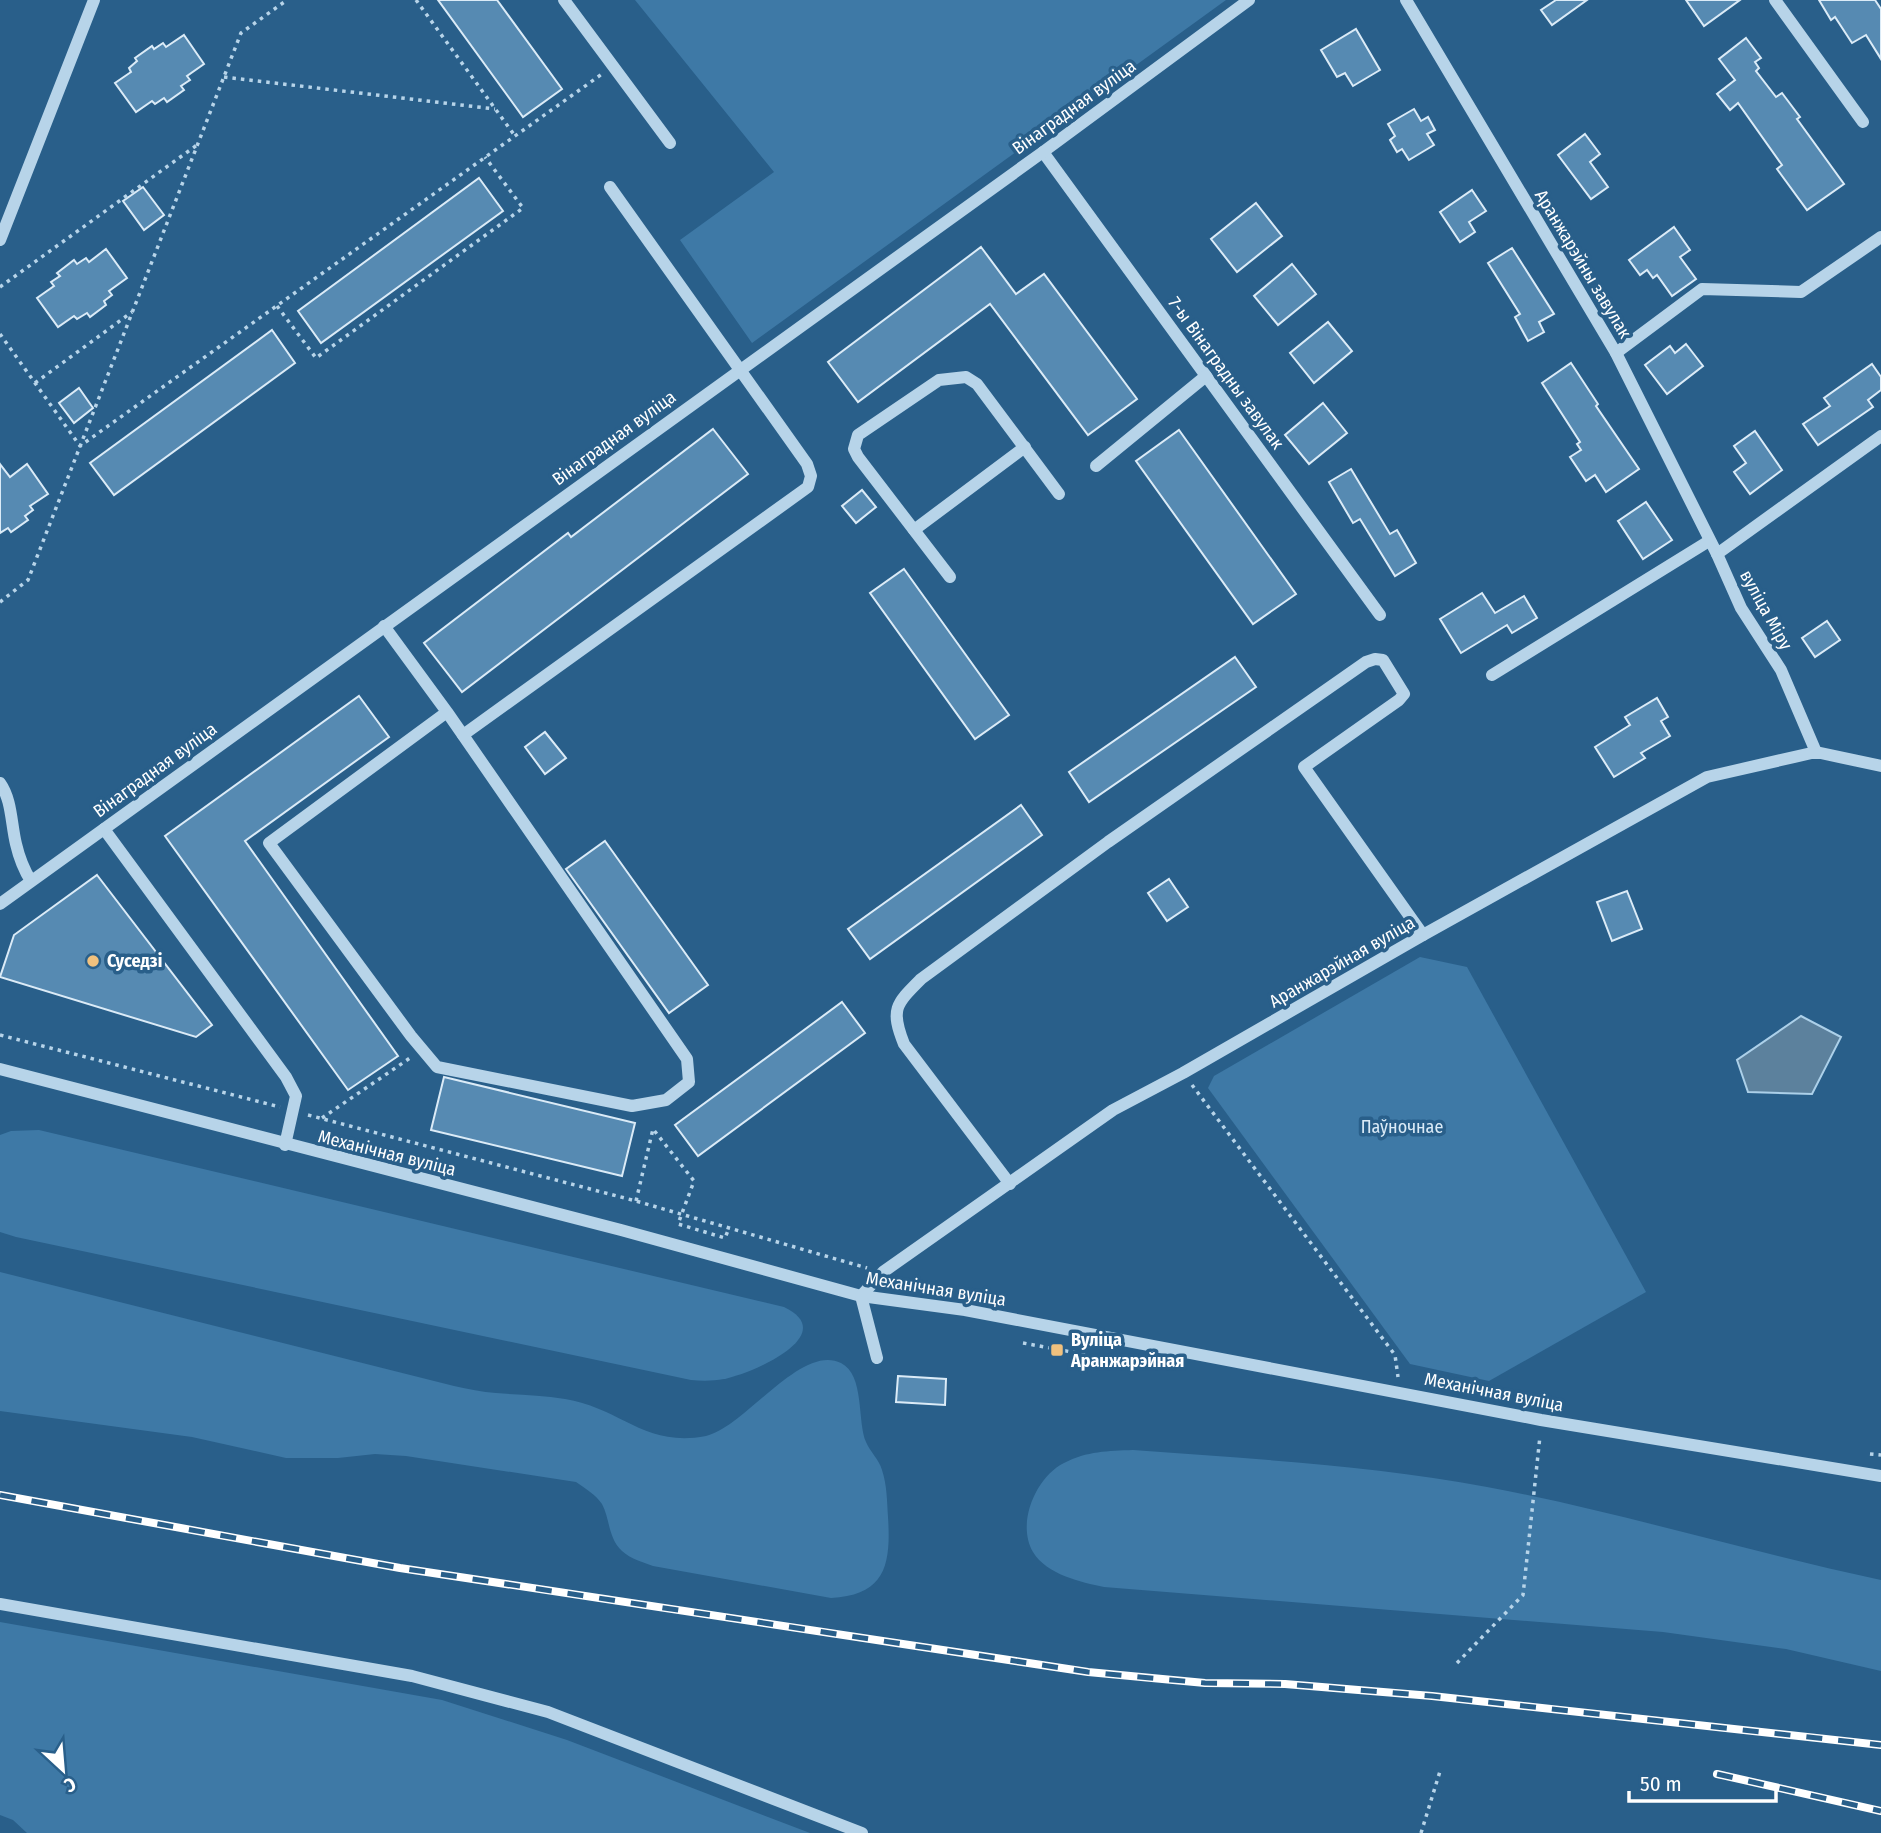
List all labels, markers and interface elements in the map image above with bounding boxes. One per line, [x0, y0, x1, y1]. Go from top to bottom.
street label: Вінаградная вуліца [1008, 55, 1140, 159]
street label: Аранжарэйны завулак [1530, 186, 1636, 343]
street label: 7-ы Вінаградны завулак [1163, 293, 1289, 454]
street label: Вінаградная вуліца [548, 386, 680, 490]
street label: вуліца Міру [1735, 566, 1797, 654]
street label: Вінаградная вуліца [89, 718, 221, 822]
street label: Аранжарэйная вуліца [1265, 911, 1419, 1013]
place label: Суседзі [107, 950, 162, 972]
marker: Суседзі [85, 953, 101, 969]
park label: Паўночнае [1361, 1116, 1443, 1138]
street label: Механічная вуліца [316, 1125, 458, 1181]
street label: Механічная вуліца [864, 1267, 1008, 1311]
place label: Вуліца Аранжарэйная [1070, 1329, 1184, 1372]
marker: Вуліца Аранжарэйная [1049, 1342, 1065, 1358]
street label: Механічная вуліца [1423, 1368, 1566, 1416]
north arrow [28, 1735, 98, 1805]
scale bar [1629, 1759, 1776, 1803]
text: 50 m [1640, 1771, 1682, 1797]
text: С [61, 1772, 80, 1797]

